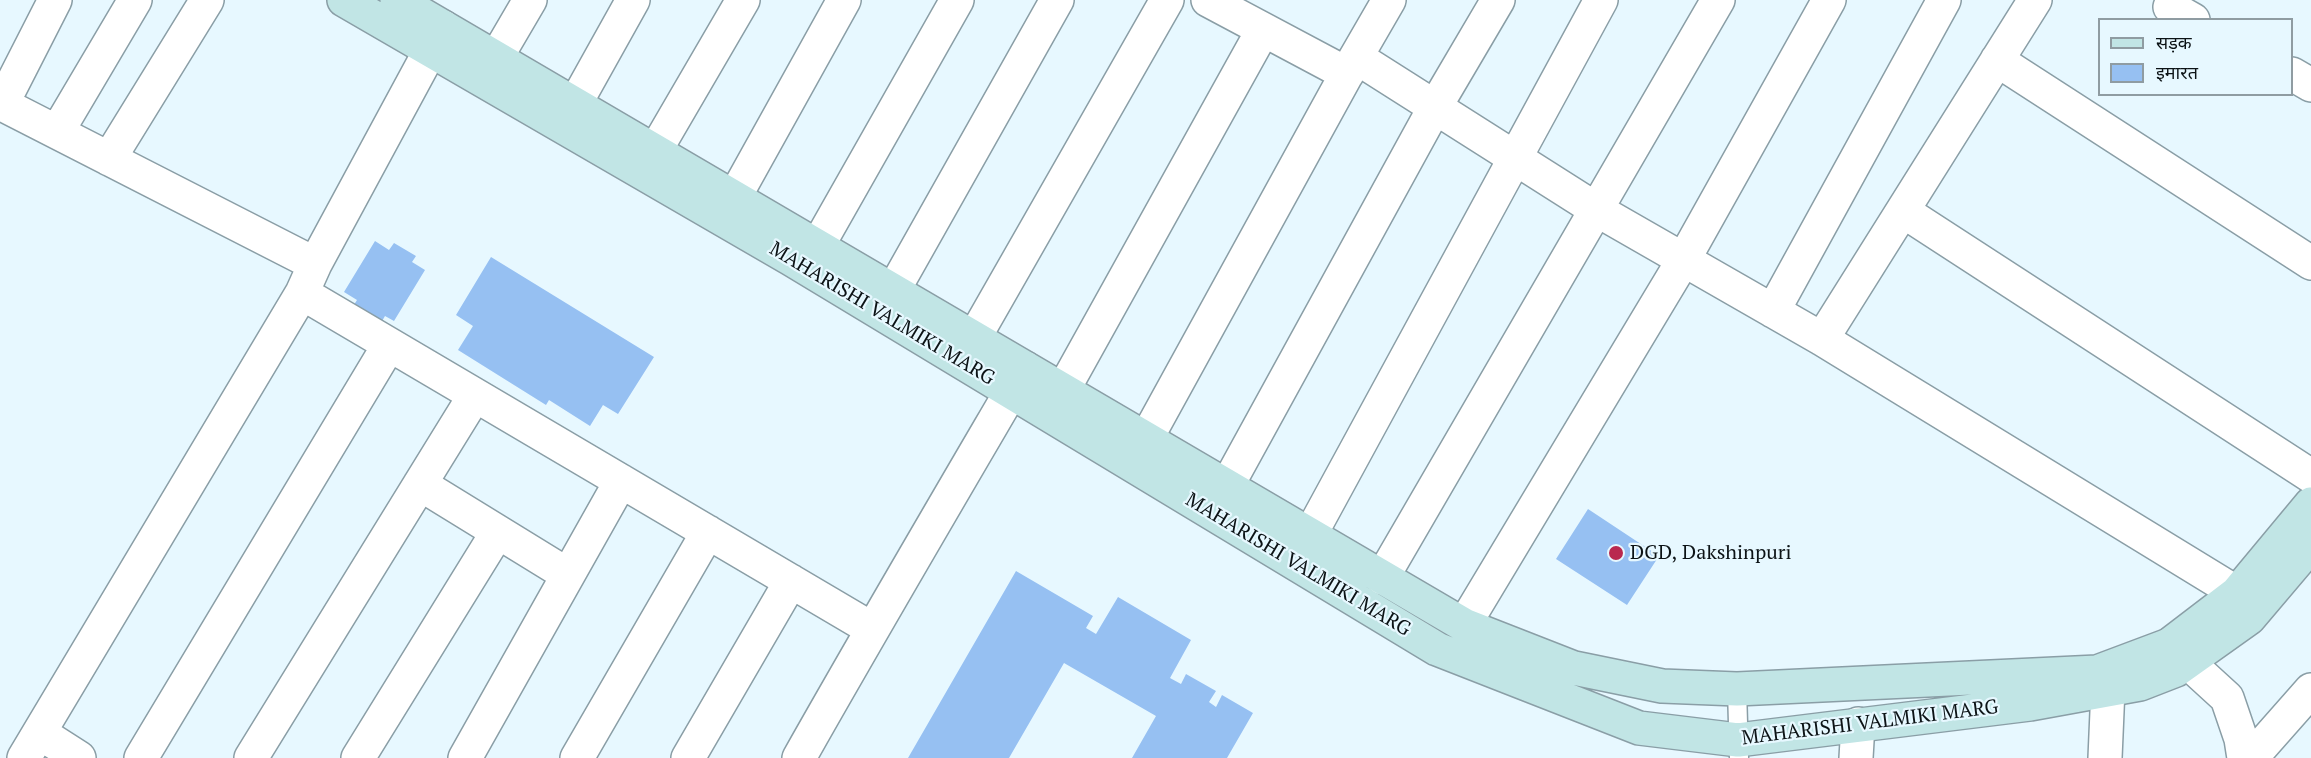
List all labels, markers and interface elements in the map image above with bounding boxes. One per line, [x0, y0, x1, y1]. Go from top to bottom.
legend [2098, 18, 2293, 96]
text: सड़क [2156, 30, 2192, 54]
text: इमारत [2156, 60, 2198, 84]
street label: MAHARISHI VALMIKI MARG [765, 237, 999, 391]
street label: MAHARISHI VALMIKI MARG [1181, 488, 1415, 642]
place label: DGD, Dakshinpuri [1630, 541, 1791, 565]
marker: DGD, Dakshinpuri [1607, 544, 1625, 562]
street label: MAHARISHI VALMIKI MARG [1740, 695, 2000, 751]

